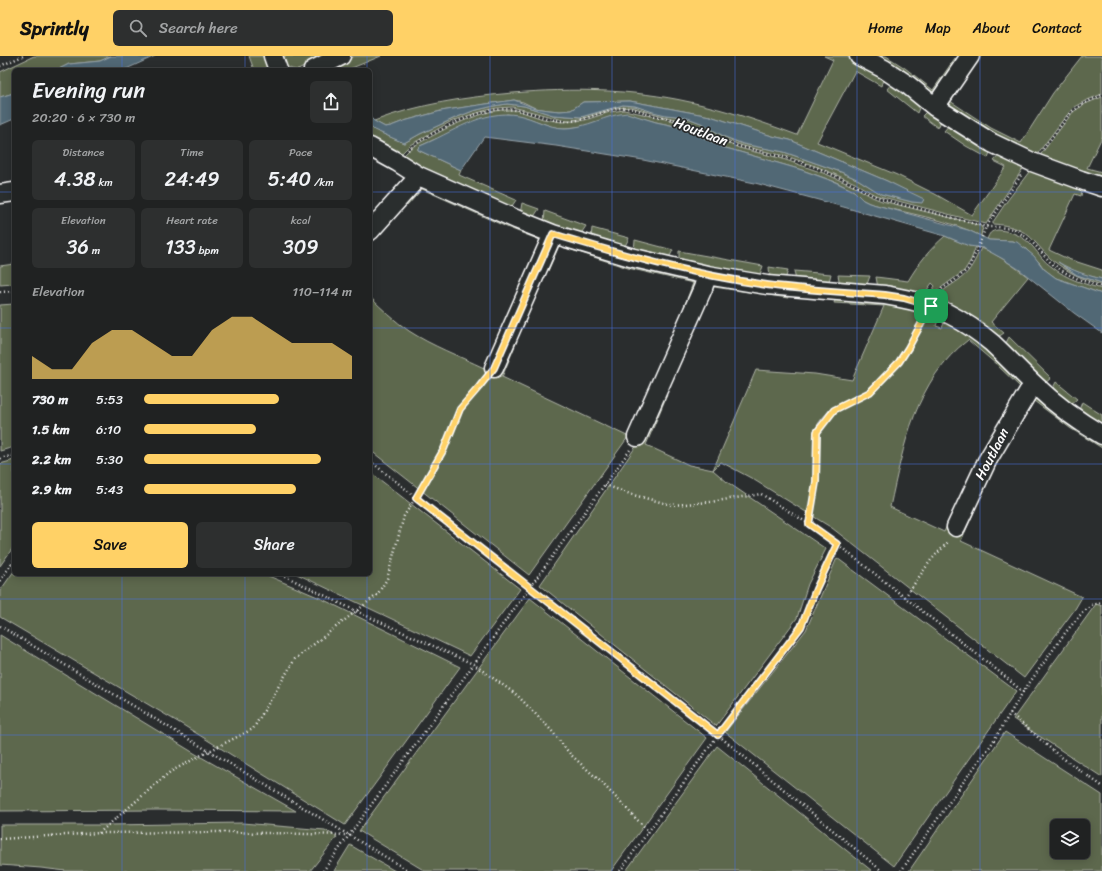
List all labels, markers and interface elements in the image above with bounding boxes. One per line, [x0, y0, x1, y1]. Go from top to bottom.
search box [113, 10, 393, 46]
text: Sprintly [20, 12, 89, 45]
text: Search here [159, 15, 238, 41]
text: Home [868, 16, 903, 41]
text: Map [925, 16, 951, 41]
text: About [973, 16, 1010, 41]
text: Contact [1032, 16, 1082, 41]
icon: search [127, 17, 149, 39]
text: Evening run [32, 71, 145, 110]
button: share [310, 81, 352, 123]
text: 20:20 · 6 × 730 m [32, 106, 135, 129]
street label: Houtlaan [670, 110, 732, 154]
text: Distance [62, 143, 104, 162]
text: Time [180, 143, 204, 162]
text: Pace [289, 143, 312, 162]
text: 4.38 [54, 162, 96, 197]
text: 24:49 [165, 162, 219, 197]
text: 5:40 [268, 162, 311, 197]
text: km [96, 173, 113, 192]
text: /km [311, 173, 334, 192]
text: Elevation [61, 211, 106, 230]
text: Heart rate [166, 211, 218, 230]
text: kcal [291, 211, 311, 230]
text: 36 [67, 230, 89, 265]
text: 133 [165, 230, 196, 265]
text: 309 [283, 230, 319, 265]
text: m [89, 241, 100, 260]
text: bpm [196, 241, 219, 260]
text: Elevation [32, 280, 85, 303]
text: 110–114 m [293, 280, 352, 303]
pin [914, 289, 948, 323]
icon: arrive [920, 295, 942, 317]
text: 730 m [32, 388, 68, 411]
text: 5:53 [96, 388, 123, 411]
text: 1.5 km [32, 418, 70, 441]
text: 6:10 [96, 418, 121, 441]
street label: Houtlaan [968, 423, 1016, 485]
text: 2.2 km [32, 448, 71, 471]
text: 5:30 [96, 448, 123, 471]
text: 2.9 km [32, 478, 72, 501]
text: 5:43 [96, 478, 123, 501]
button: Save [32, 522, 188, 568]
button: Share [196, 522, 352, 568]
map controls [1050, 819, 1090, 859]
button: layers [1050, 819, 1090, 859]

